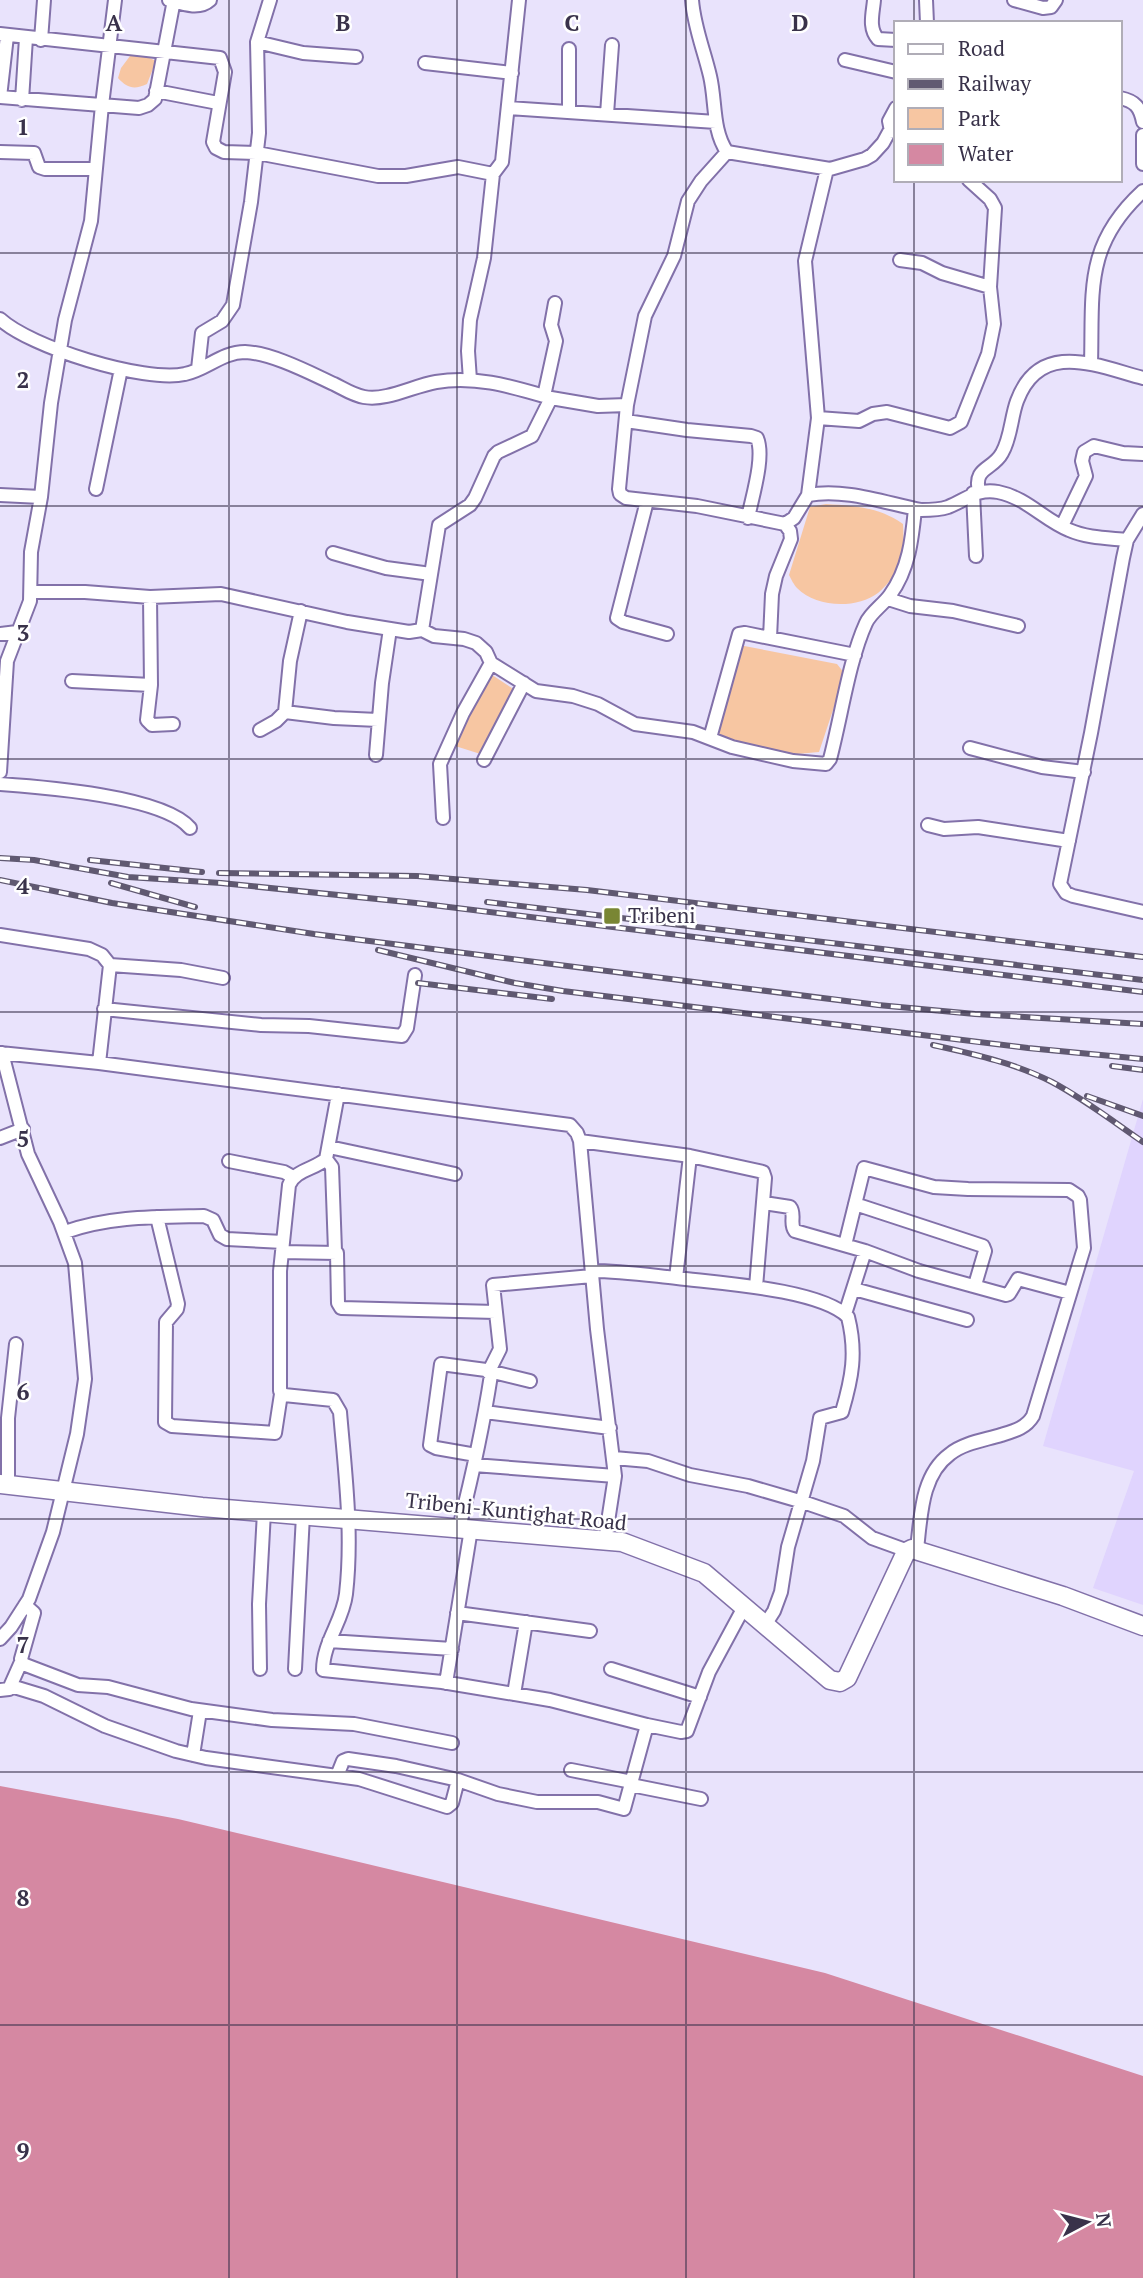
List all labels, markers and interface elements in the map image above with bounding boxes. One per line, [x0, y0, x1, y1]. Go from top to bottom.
text: A [106, 7, 123, 38]
text: B [336, 7, 351, 38]
text: C [565, 7, 580, 38]
text: D [792, 7, 809, 38]
legend [894, 21, 1122, 182]
text: Road [958, 34, 1005, 62]
text: Railway [958, 69, 1032, 97]
text: Park [958, 104, 1000, 132]
text: 1 [17, 111, 30, 142]
text: Water [958, 139, 1013, 167]
text: 2 [17, 364, 30, 395]
text: 3 [17, 617, 30, 648]
text: 4 [17, 870, 30, 901]
place label: Tribeni [628, 901, 696, 929]
marker: Tribeni [602, 906, 622, 926]
text: 5 [17, 1123, 30, 1154]
text: 6 [17, 1376, 30, 1407]
street label: Tribeni-Kuntighat Road [404, 1485, 629, 1537]
text: 7 [17, 1629, 30, 1660]
text: 8 [17, 1882, 30, 1913]
text: 9 [17, 2135, 30, 2166]
north arrow [1052, 2187, 1122, 2257]
text: N [1091, 2211, 1118, 2229]

